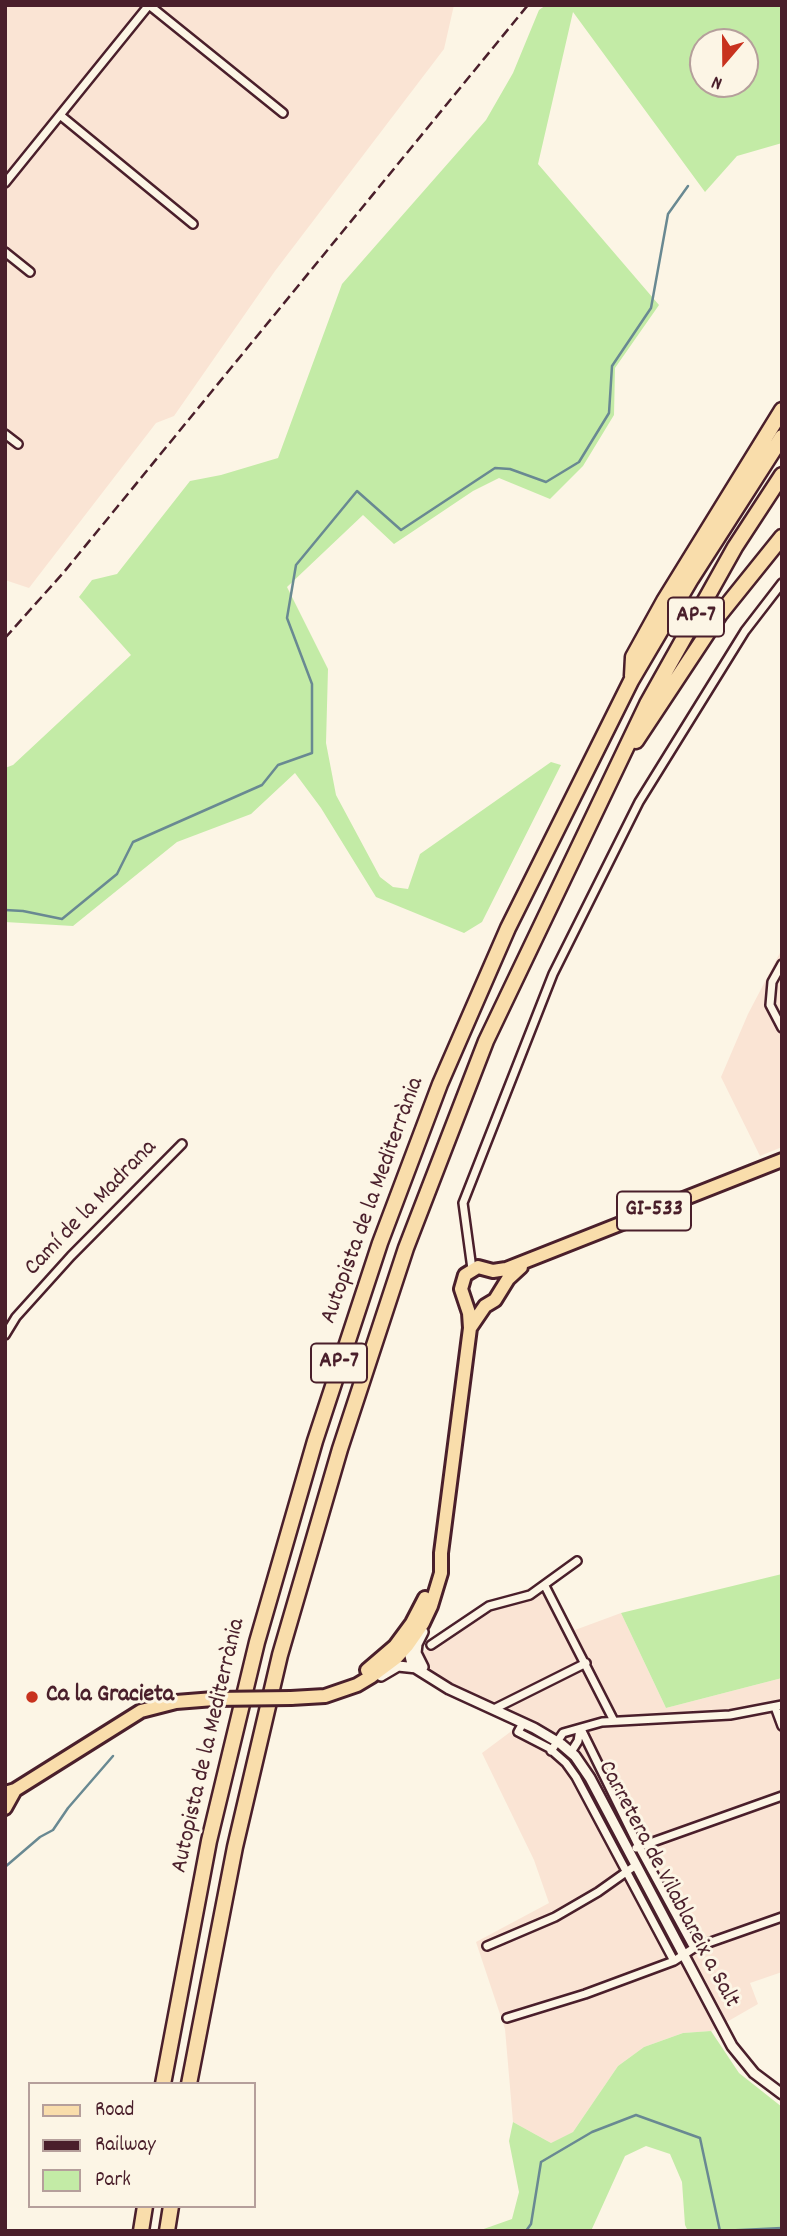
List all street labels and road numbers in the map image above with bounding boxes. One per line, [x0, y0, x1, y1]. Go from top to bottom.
road number: AP-7 [668, 597, 724, 636]
street label: Autopista de la Mediterrània [316, 1074, 432, 1328]
street label: Camí de la Madrana [20, 1135, 164, 1283]
road number: GI-533 [617, 1192, 691, 1230]
road number: AP-7 [311, 1344, 367, 1382]
street label: Autopista de la Mediterrània [167, 1616, 253, 1876]
street label: Carretera de Vilablareix a Salt [590, 1757, 744, 2013]

